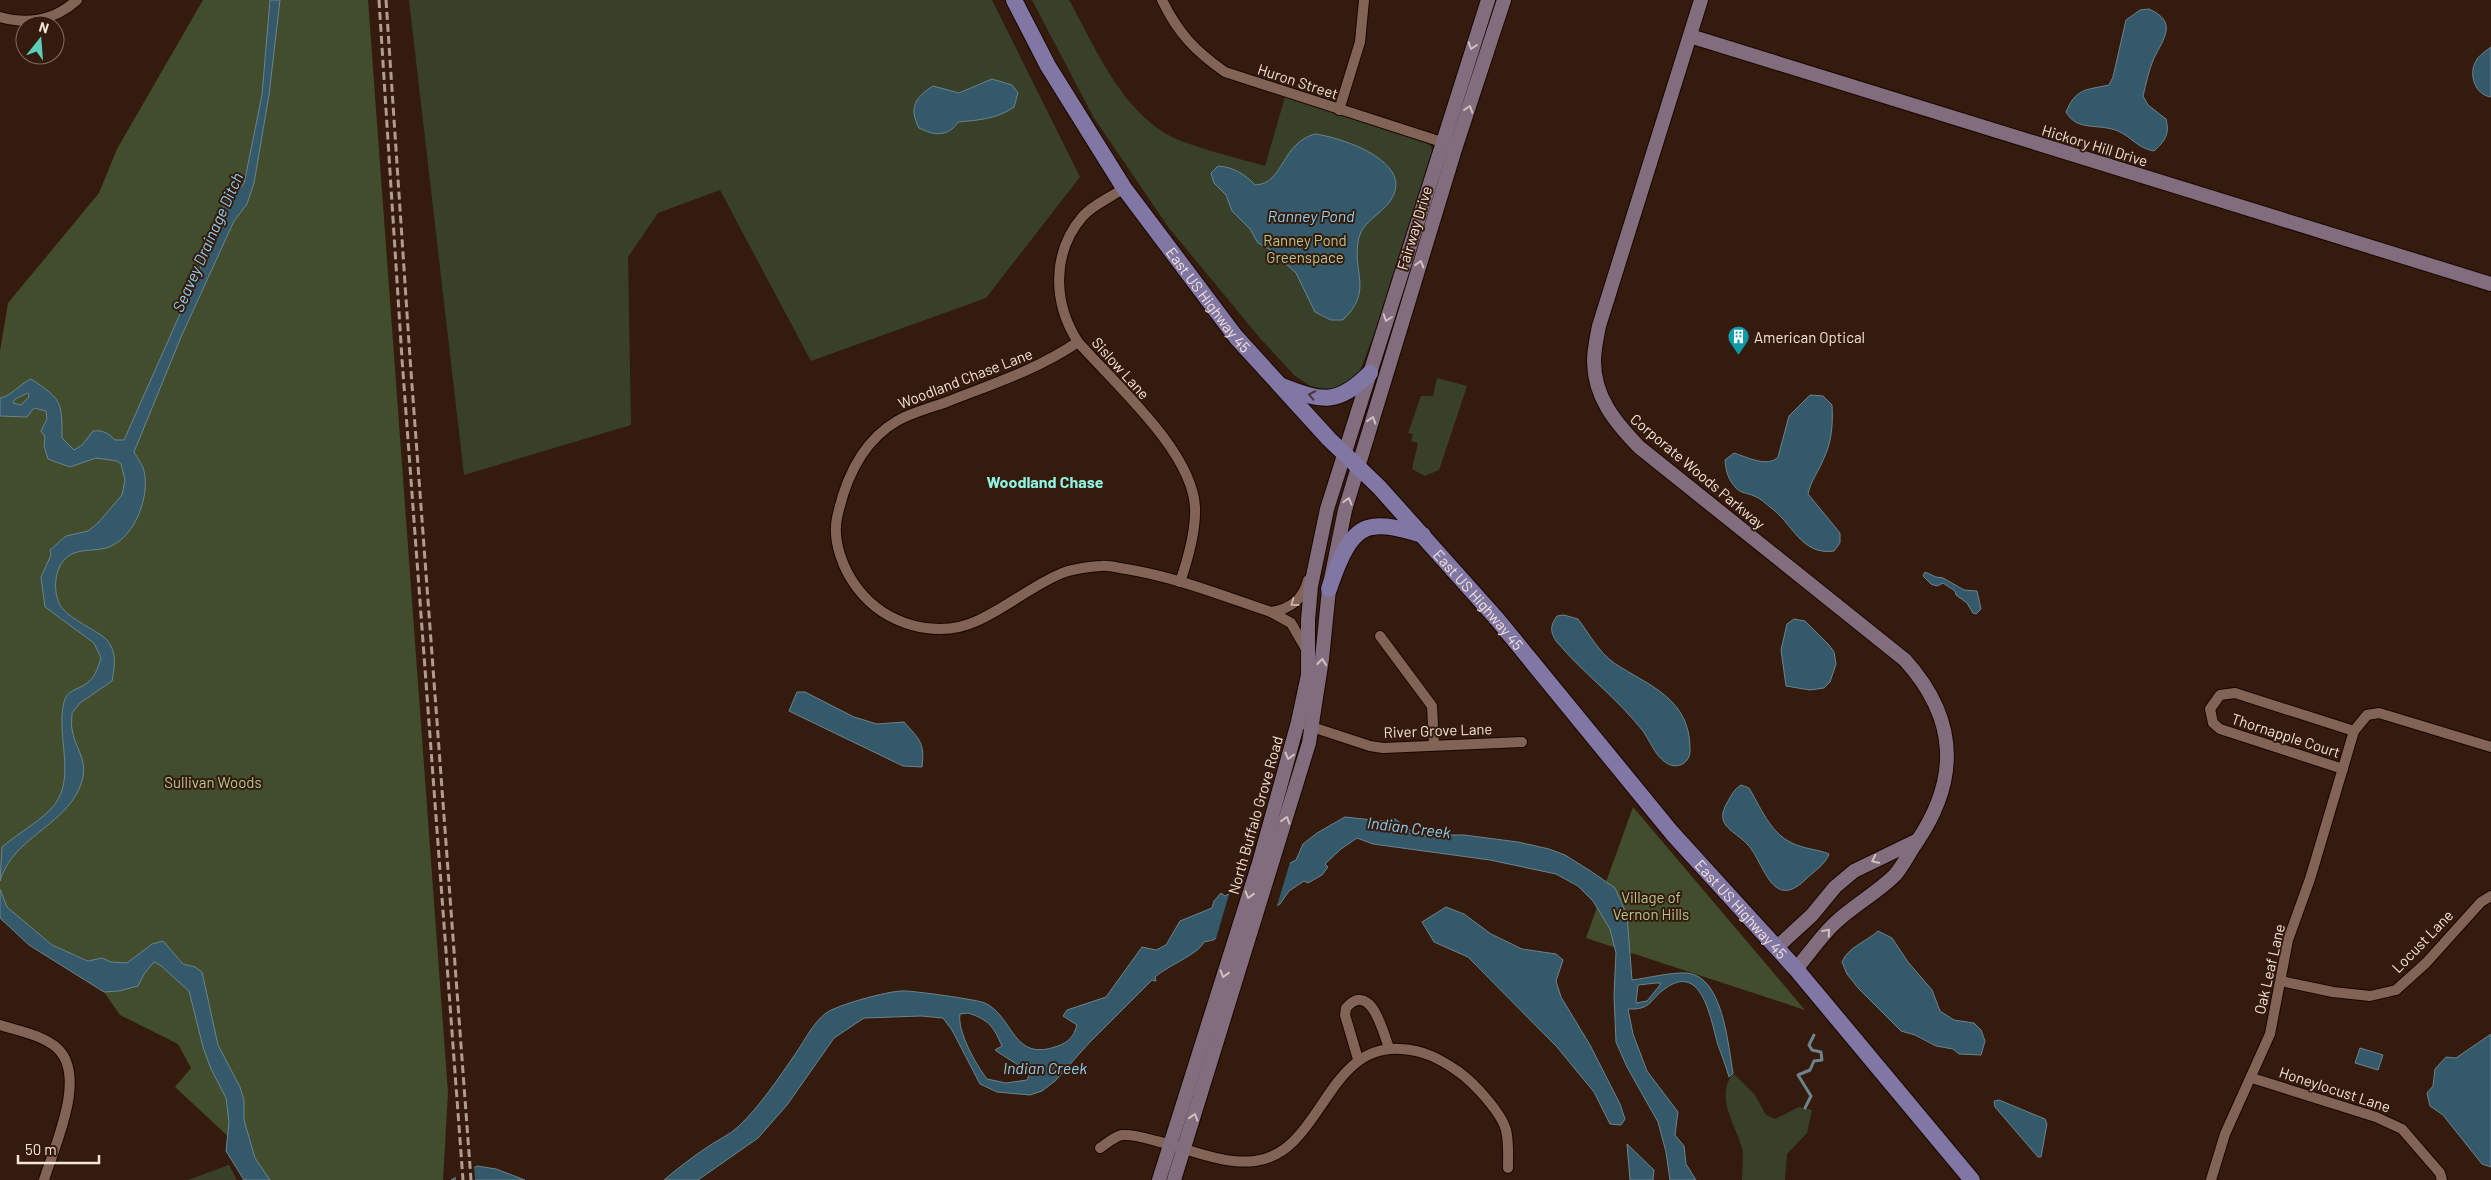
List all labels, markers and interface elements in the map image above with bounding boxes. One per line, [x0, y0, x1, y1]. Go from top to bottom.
north arrow [15, 15, 65, 65]
text: N [37, 18, 51, 37]
one-way arrow [1468, 41, 1478, 50]
street label: Huron Street [1256, 60, 1340, 102]
one-way arrow [1463, 105, 1473, 114]
street label: Hickory Hill Drive [2040, 120, 2150, 170]
water label: Seavey Drainage Ditch [168, 169, 246, 315]
street label: Fairway Drive [1393, 184, 1435, 272]
water label: Ranney Pond [1268, 206, 1355, 225]
park label: Ranney Pond Greenspace [1263, 231, 1347, 266]
street label: East US Highway 45 [1163, 243, 1254, 356]
one-way arrow [1415, 261, 1425, 269]
one-way arrow [1383, 313, 1393, 322]
building icon: American Optical [1726, 325, 1750, 356]
place label: American Optical [1754, 328, 1865, 346]
street label: Sislow Lane [1089, 333, 1153, 403]
street label: Woodland Chase Lane [895, 344, 1035, 412]
one-way arrow [1308, 390, 1317, 401]
street label: Corporate Woods Parkway [1627, 409, 1769, 533]
one-way arrow [1367, 416, 1377, 424]
district label: Woodland Chase [987, 472, 1104, 491]
one-way arrow [1342, 498, 1352, 506]
street label: East US Highway 45 [1430, 545, 1527, 653]
one-way arrow [1290, 597, 1300, 606]
one-way arrow [1316, 657, 1327, 665]
street label: Thornapple Court [2229, 709, 2343, 761]
street label: River Grove Lane [1383, 719, 1493, 741]
street label: North Buffalo Grove Road [1224, 734, 1286, 896]
one-way arrow [1284, 752, 1295, 761]
park label: Sullivan Woods [164, 773, 262, 791]
water label: Indian Creek [1366, 812, 1452, 842]
one-way arrow [1280, 816, 1290, 824]
one-way arrow [1871, 854, 1880, 864]
street label: East US Highway 45 [1692, 856, 1791, 962]
park label: Village of Vernon Hills [1613, 888, 1689, 923]
one-way arrow [1244, 891, 1254, 899]
street label: Locust Lane [2388, 906, 2456, 976]
street label: Oak Leaf Lane [2250, 922, 2288, 1016]
one-way arrow [1822, 929, 1830, 938]
one-way arrow [1219, 969, 1229, 978]
water label: Indian Creek [1003, 1058, 1087, 1077]
street label: Honeylocust Lane [2277, 1063, 2393, 1115]
one-way arrow [1188, 1113, 1198, 1121]
scale bar [18, 1132, 99, 1164]
text: 50 m [25, 1140, 57, 1158]

